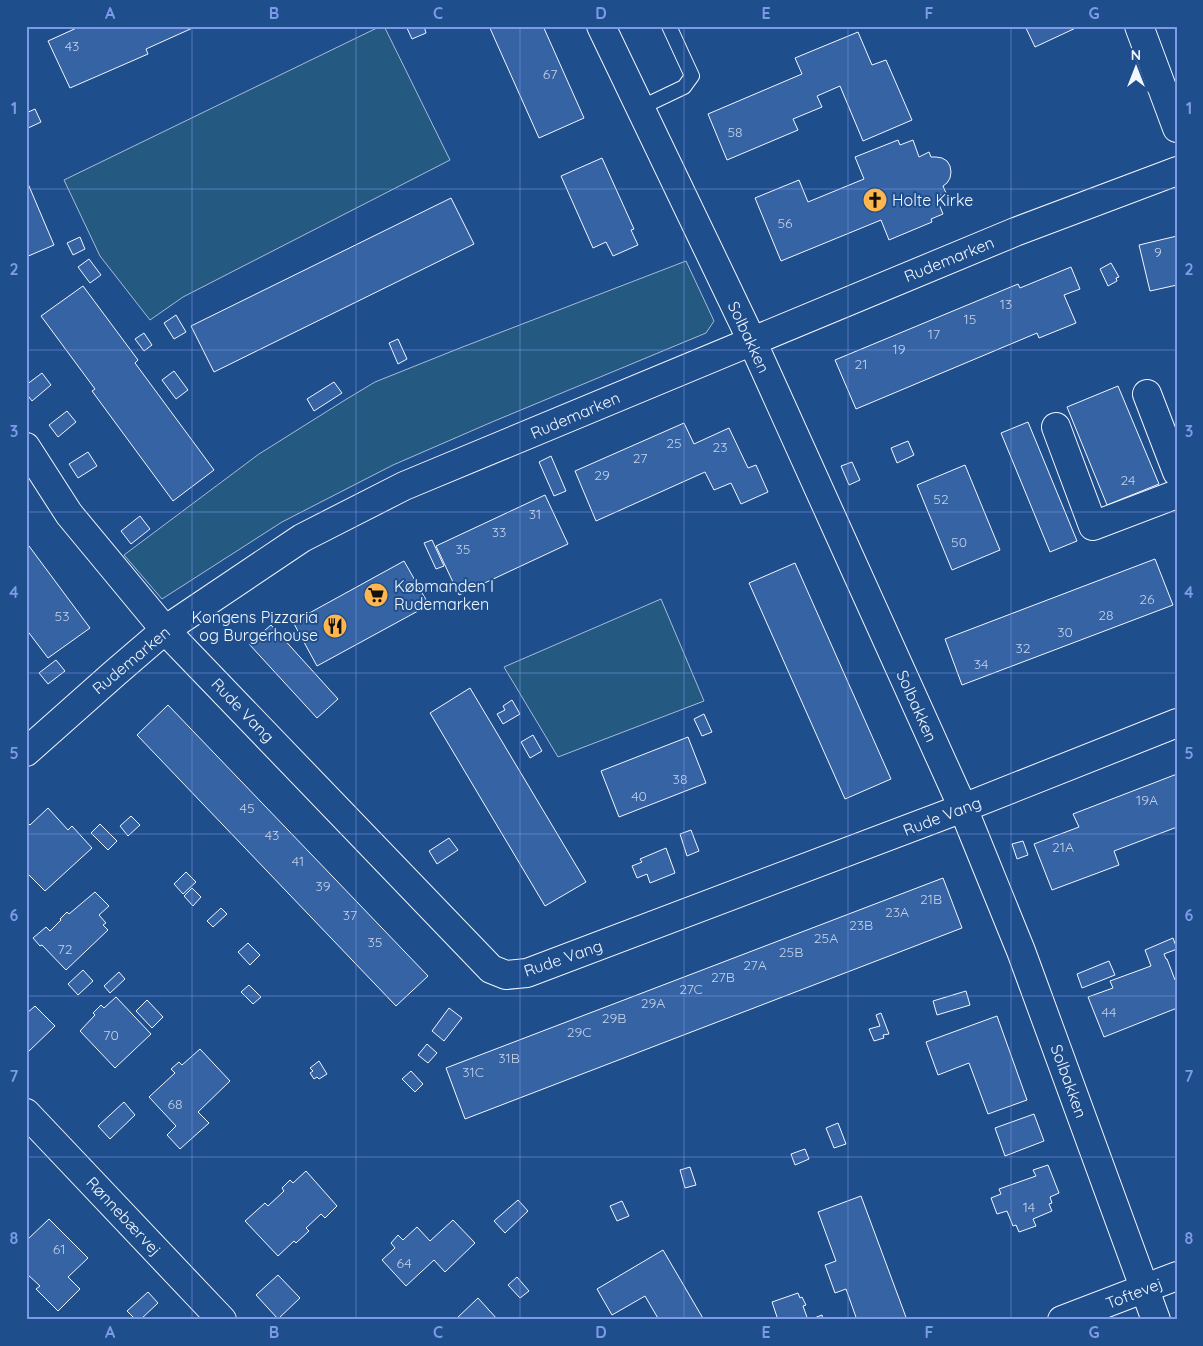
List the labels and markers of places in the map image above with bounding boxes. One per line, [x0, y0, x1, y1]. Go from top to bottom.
church icon: Holte Kirke [862, 187, 888, 213]
place label: Holte Kirke [892, 190, 973, 210]
place label: Købmanden I Rudemarken [394, 576, 494, 614]
supermarket icon: Købmanden I Rudemarken [363, 582, 389, 608]
place label: Kongens Pizzaria og Burgerhouse [192, 607, 318, 645]
restaurant icon: Kongens Pizzaria og Burgerhouse [322, 613, 348, 639]

